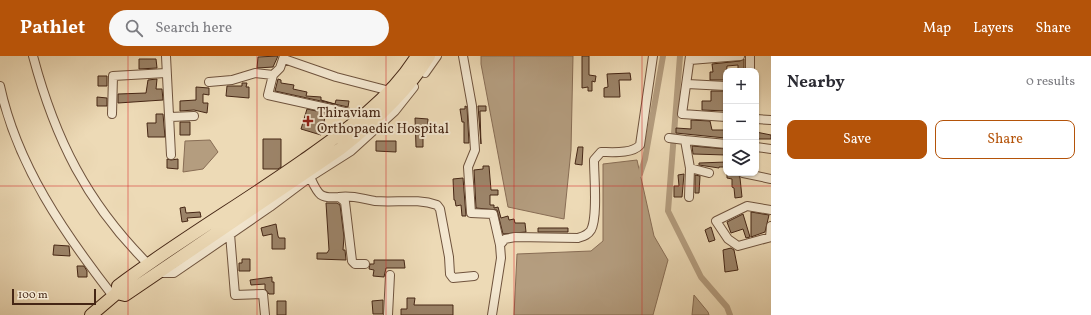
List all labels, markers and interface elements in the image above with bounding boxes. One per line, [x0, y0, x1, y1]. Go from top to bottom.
search box [109, 10, 389, 46]
text: Pathlet [20, 15, 85, 41]
icon: search [123, 17, 145, 39]
text: Search here [155, 18, 232, 39]
text: Map [923, 19, 951, 38]
text: Layers [973, 19, 1013, 38]
text: Share [1035, 19, 1071, 38]
map controls [723, 68, 759, 176]
button: + [723, 68, 759, 104]
text: Nearby [787, 71, 845, 94]
text: 0 results [1026, 73, 1075, 91]
place label: Thiraviam Orthopaedic Hospital [317, 104, 449, 139]
button: − [723, 104, 759, 140]
marker: Thiraviam Orthopaedic Hospital [302, 115, 314, 127]
button: Save [787, 120, 927, 159]
button: Share [935, 120, 1075, 159]
button: layers [723, 140, 759, 176]
scale bar [12, 287, 96, 306]
text: 100 m [18, 288, 48, 303]

